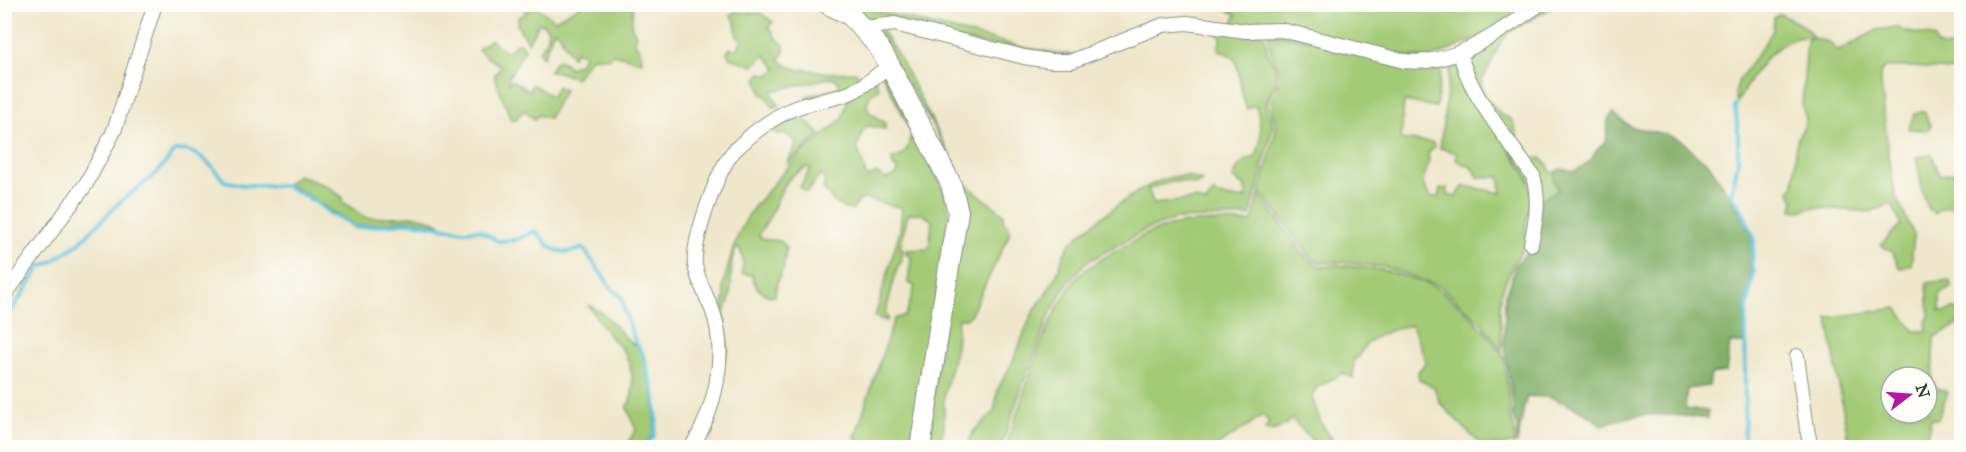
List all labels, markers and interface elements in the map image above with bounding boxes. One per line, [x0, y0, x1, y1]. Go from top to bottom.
north arrow [1879, 365, 1939, 425]
text: N [1912, 381, 1934, 400]

